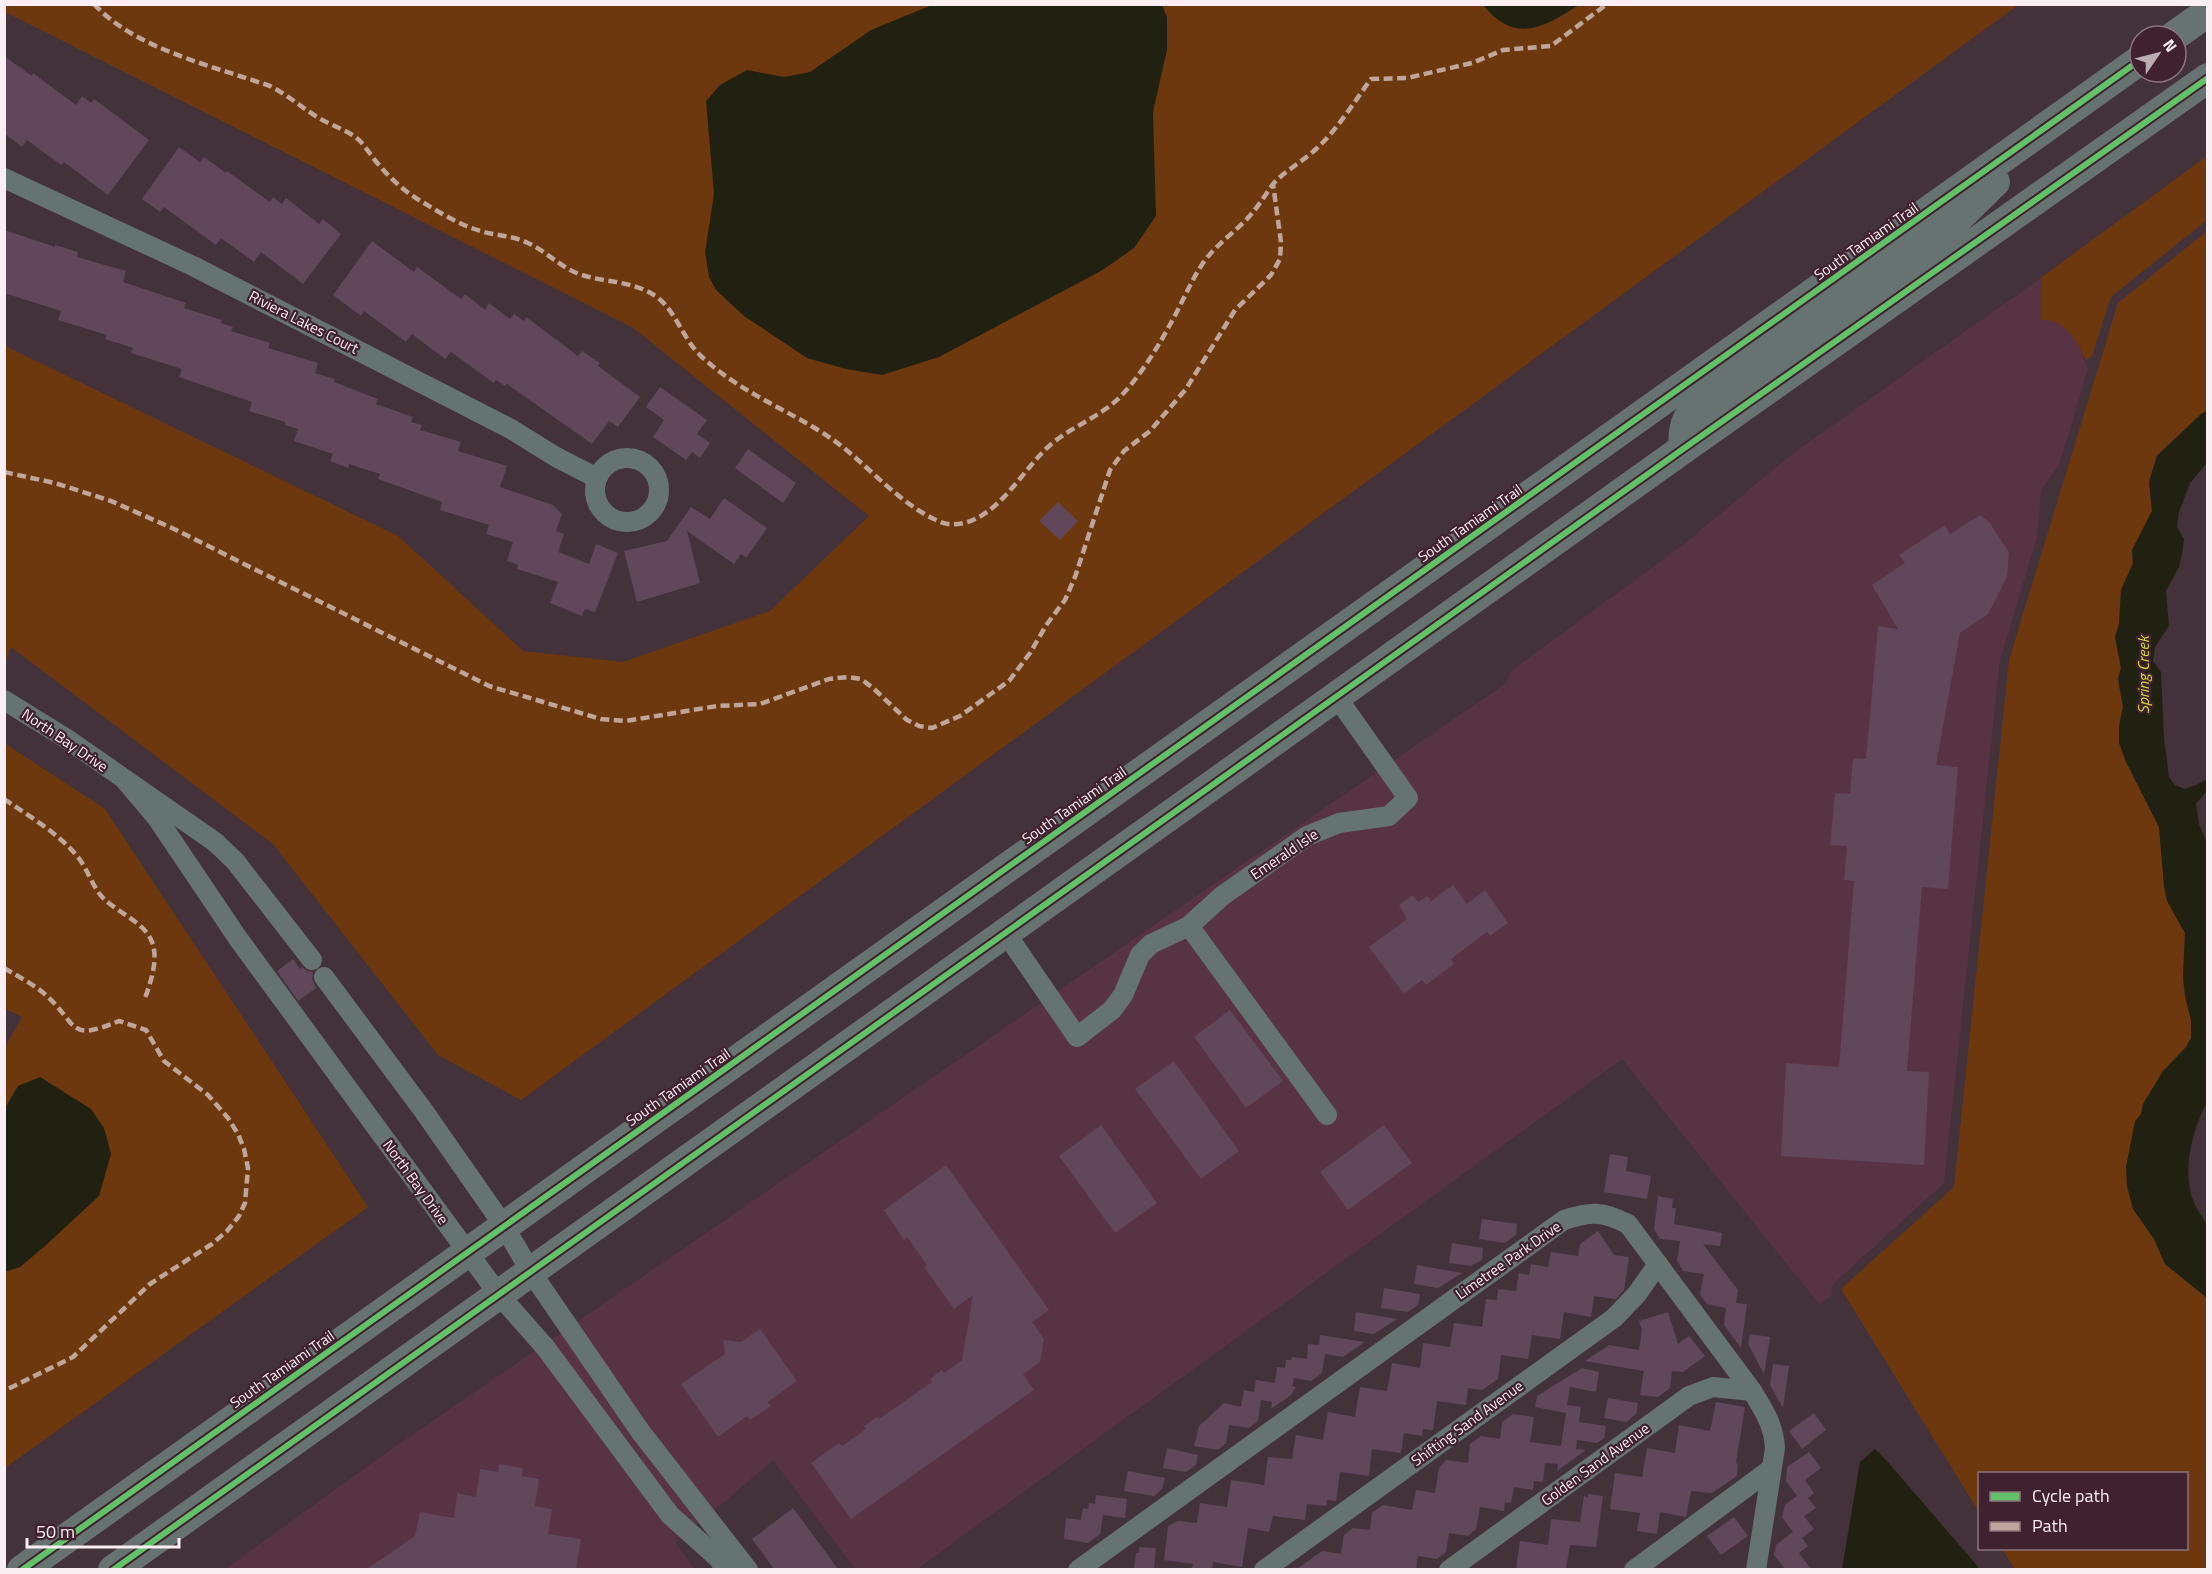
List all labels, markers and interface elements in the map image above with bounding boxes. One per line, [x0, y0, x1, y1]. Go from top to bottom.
north arrow [2128, 24, 2188, 84]
text: N [2157, 34, 2183, 57]
street label: South Tamiami Trail [1809, 196, 1923, 286]
street label: Riviera Lakes Court [245, 284, 364, 360]
street label: South Tamiami Trail [1413, 478, 1527, 568]
water label: Spring Creek [2131, 634, 2155, 714]
street label: North Bay Drive [17, 703, 113, 777]
street label: South Tamiami Trail [1017, 760, 1131, 850]
street label: Emerald Isle [1245, 823, 1323, 885]
street label: South Tamiami Trail [621, 1042, 735, 1132]
street label: North Bay Drive [377, 1135, 455, 1229]
street label: Limetree Park Drive [1451, 1215, 1565, 1305]
street label: South Tamiami Trail [225, 1324, 339, 1414]
street label: Shifting Sand Avenue [1406, 1374, 1528, 1472]
street label: Golden Sand Avenue [1536, 1417, 1654, 1511]
legend [1978, 1472, 2188, 1550]
text: Cycle path [2032, 1482, 2110, 1509]
scale bar [27, 1511, 178, 1549]
text: Path [2032, 1512, 2068, 1539]
text: 50 m [36, 1518, 75, 1545]

